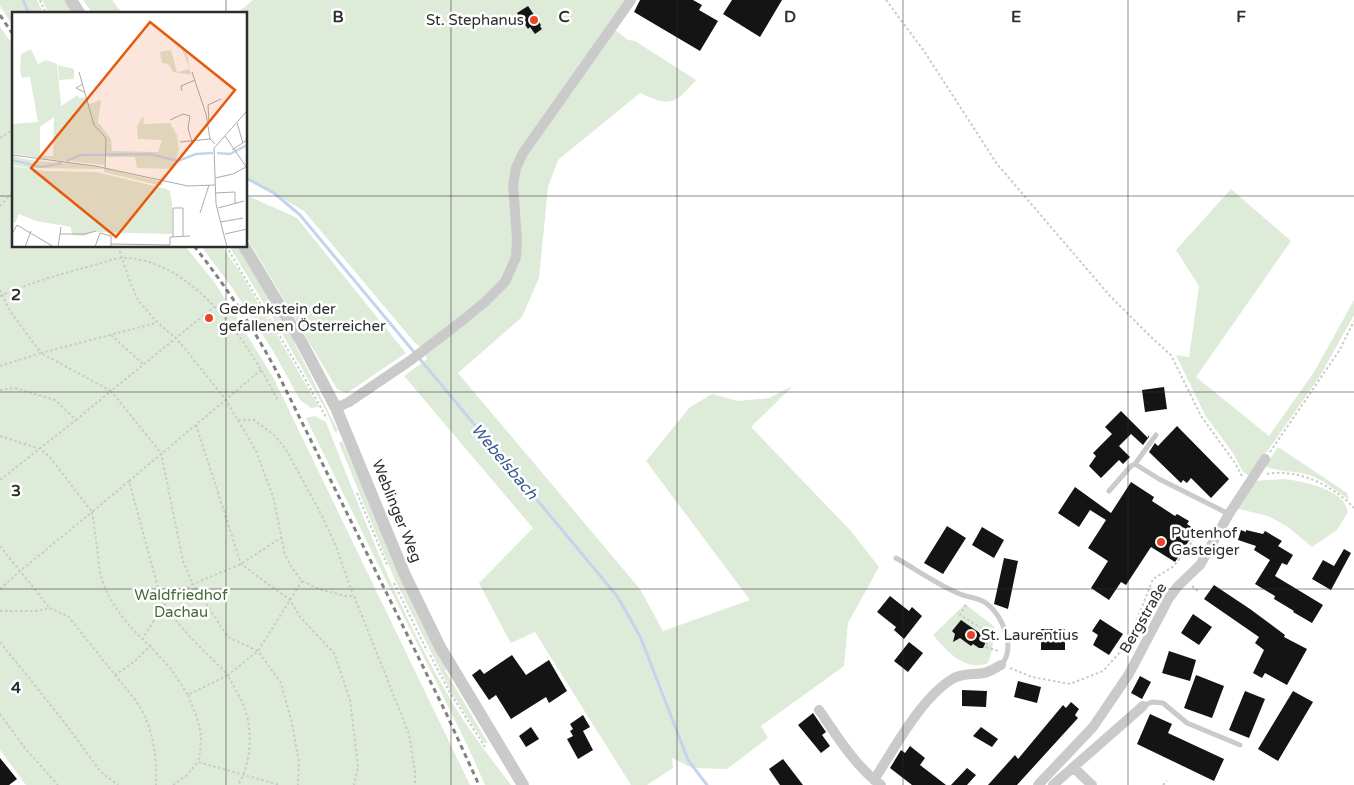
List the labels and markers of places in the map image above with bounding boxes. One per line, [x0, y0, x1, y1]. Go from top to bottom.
place label: St. Stephanus [426, 11, 524, 29]
marker: St. Stephanus [528, 14, 540, 26]
place label: Gedenkstein der gefallenen Österreicher [219, 300, 386, 335]
marker: Gedenkstein der gefallenen Österreicher [203, 312, 215, 324]
place label: Putenhof Gasteiger [1171, 524, 1240, 559]
marker: Putenhof Gasteiger [1155, 536, 1167, 548]
place label: St. Laurentius [981, 626, 1078, 644]
marker: St. Laurentius [965, 629, 977, 641]

